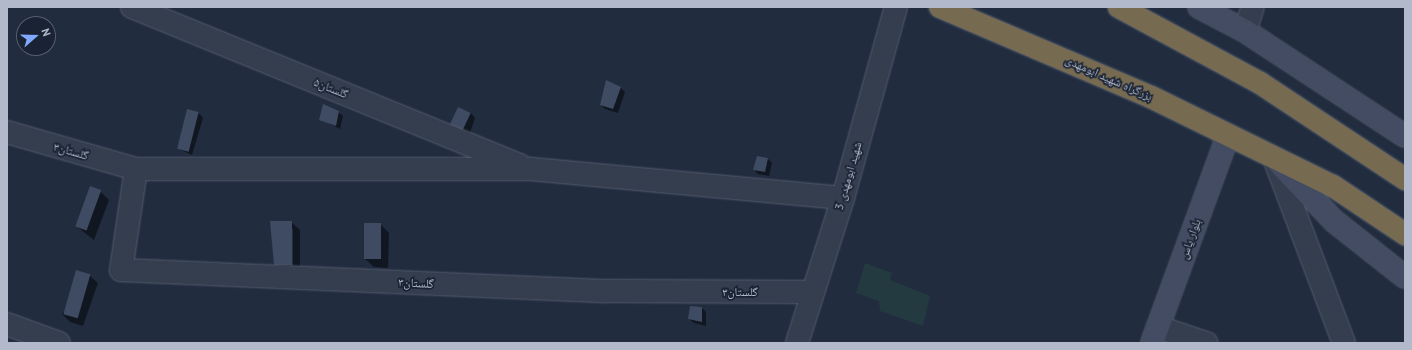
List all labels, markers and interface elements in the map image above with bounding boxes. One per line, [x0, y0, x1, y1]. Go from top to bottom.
north arrow [16, 16, 56, 56]
text: N [39, 26, 54, 38]
street label: بزرگراه شهید ابومهدی [1063, 52, 1155, 104]
street label: گلستان۵ [312, 75, 350, 101]
street label: گلستان۳ [52, 139, 90, 163]
street label: شهید ابومهدی 3 [831, 140, 865, 212]
street label: بلوار یاس [1176, 217, 1204, 261]
street label: گلستان۳ [398, 275, 434, 291]
street label: گلستان۳ [722, 285, 758, 299]

